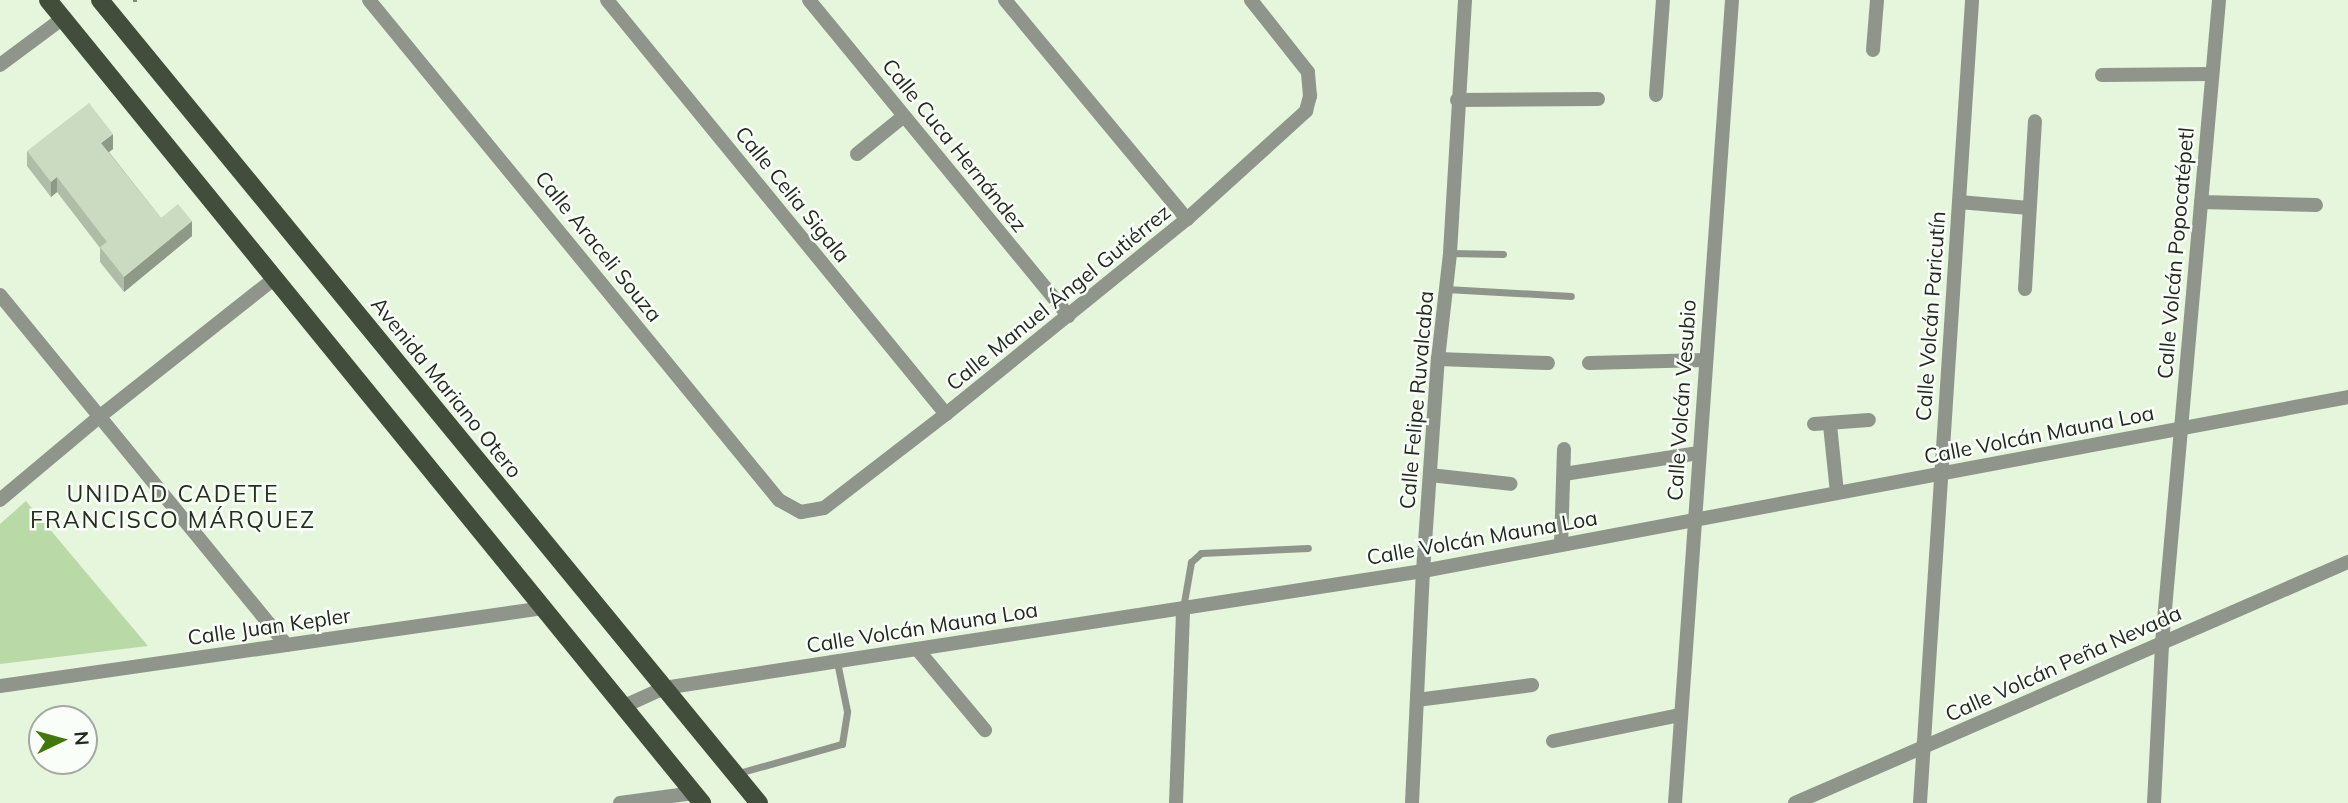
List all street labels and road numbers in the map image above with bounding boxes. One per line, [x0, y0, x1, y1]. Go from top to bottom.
street label: Calle Cuca Hernández [877, 53, 1033, 237]
street label: Calle Celia Sigala [730, 121, 856, 267]
street label: Calle Volcán Popocatépetl [2151, 126, 2199, 380]
street label: Calle Araceli Souza [530, 166, 668, 326]
street label: Calle Manuel Ángel Gutiérrez [941, 199, 1175, 395]
street label: Calle Volcán Paricutín [1910, 210, 1950, 422]
street label: Calle Felipe Ruvalcaba [1394, 290, 1438, 510]
street label: Avenida Mariano Otero [366, 292, 528, 482]
street label: Calle Volcán Vesubio [1661, 299, 1701, 501]
street label: Calle Volcán Mauna Loa [1922, 399, 2156, 469]
street label: Calle Volcán Mauna Loa [1365, 504, 1599, 570]
street label: Calle Volcán Mauna Loa [805, 596, 1039, 658]
street label: Calle Volcán Peña Nevada [1941, 600, 2185, 726]
street label: Calle Juan Kepler [186, 602, 352, 650]

